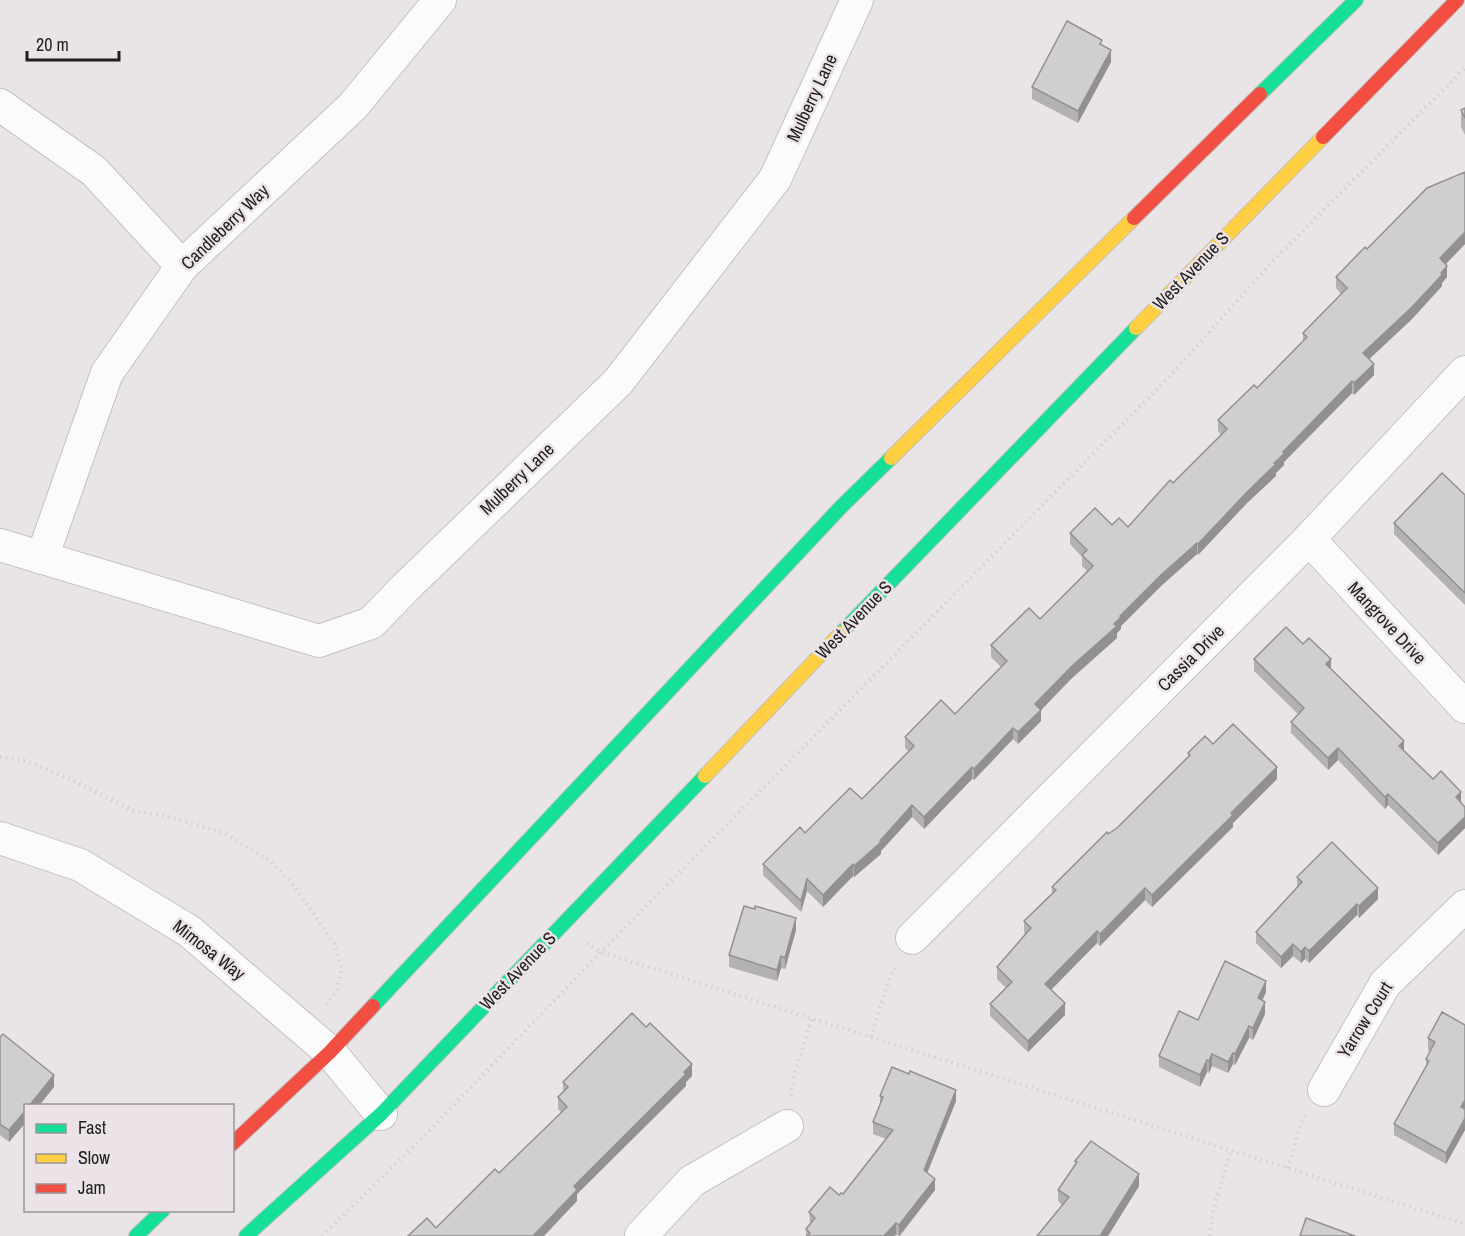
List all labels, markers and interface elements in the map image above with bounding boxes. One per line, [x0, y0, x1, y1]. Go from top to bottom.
scale bar [27, 24, 118, 62]
text: 20 m [36, 32, 69, 57]
street label: Mulberry Lane [780, 50, 843, 146]
street label: Candleberry Way [175, 178, 275, 275]
street label: West Avenue S [1147, 226, 1235, 315]
street label: Mulberry Lane [474, 437, 559, 520]
street label: West Avenue S [810, 575, 898, 664]
street label: Mangrove Drive [1342, 576, 1432, 670]
street label: Cassia Drive [1152, 619, 1230, 697]
street label: Mimosa Way [168, 913, 251, 986]
street label: West Avenue S [474, 926, 562, 1015]
street label: Yarrow Court [1331, 977, 1398, 1063]
legend [24, 1104, 234, 1212]
text: Fast [78, 1115, 106, 1140]
text: Slow [78, 1145, 110, 1170]
text: Jam [78, 1175, 106, 1200]

